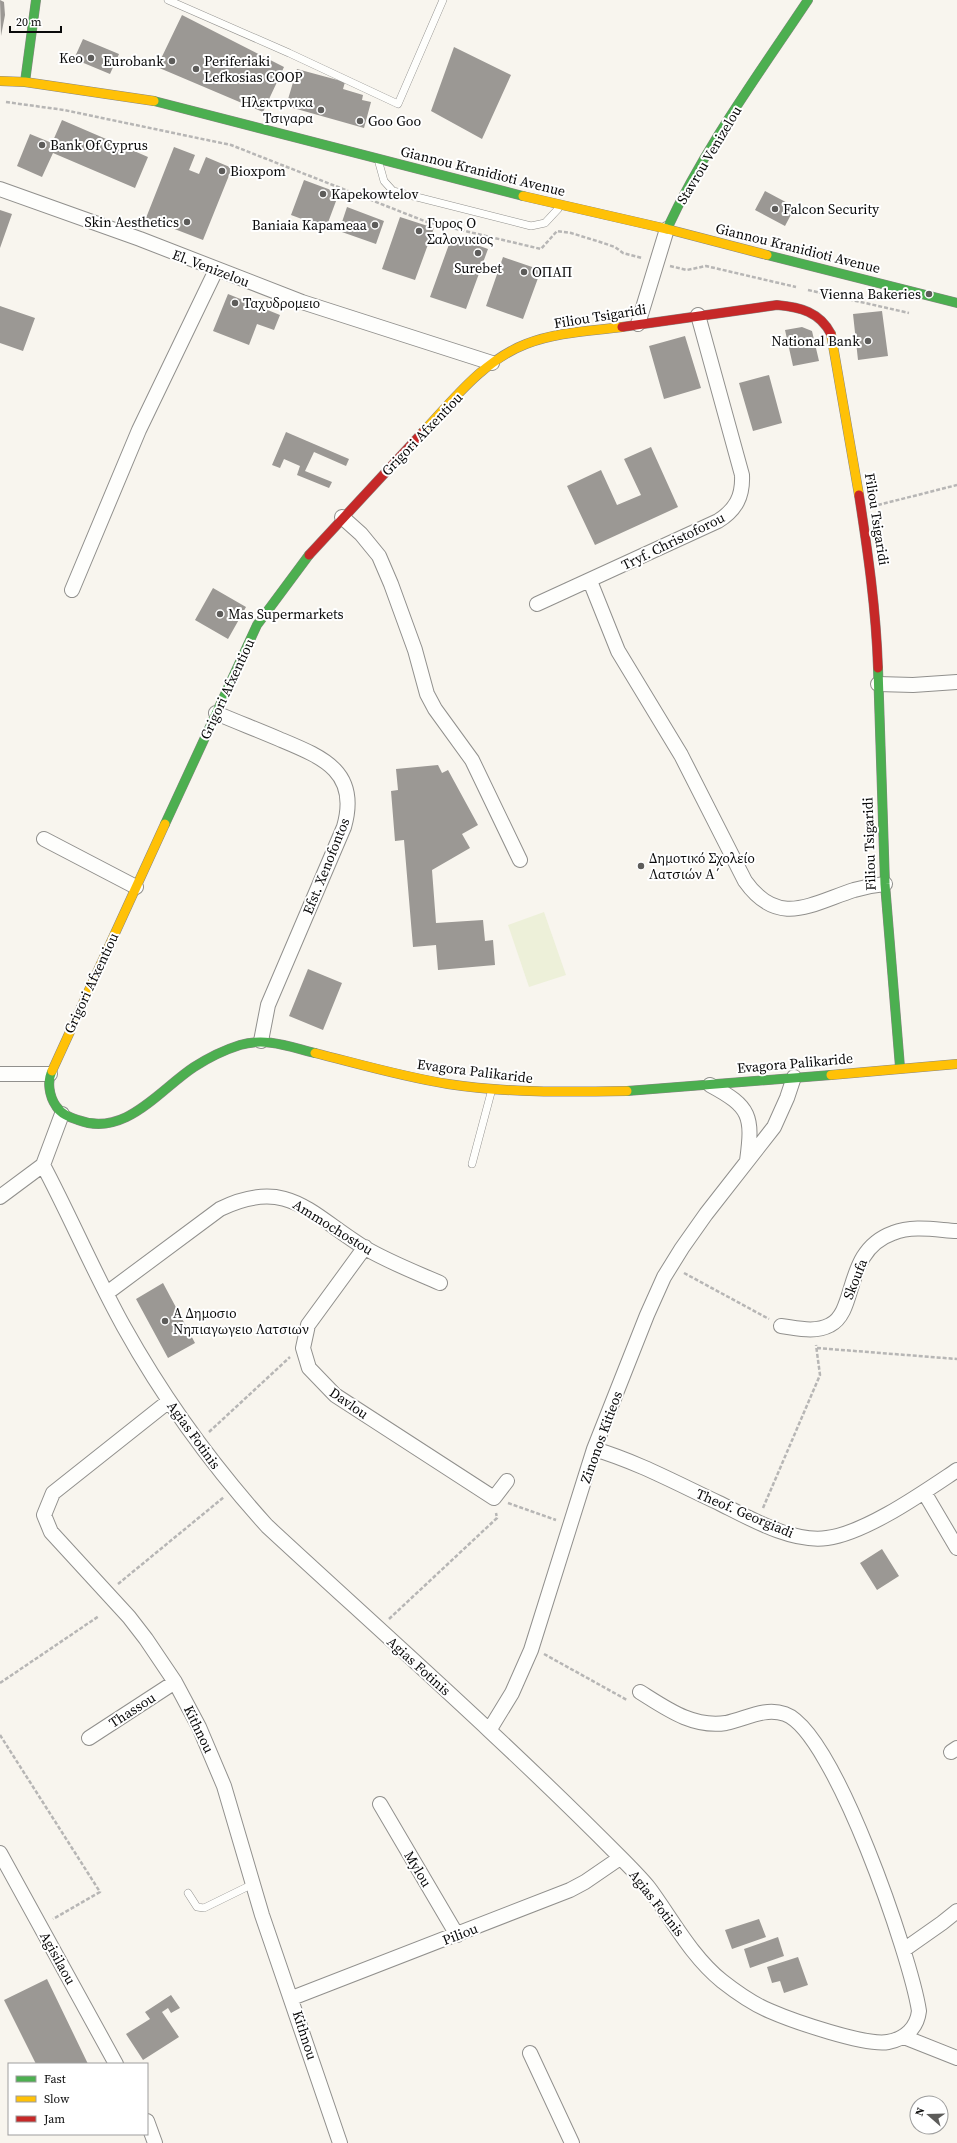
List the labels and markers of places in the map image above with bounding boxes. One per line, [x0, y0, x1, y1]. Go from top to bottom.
place label: Keo [59, 48, 83, 68]
place label: Eurobank [103, 51, 164, 71]
place label: Periferiaki Lefkosias COOP [204, 51, 303, 87]
marker: Keo [86, 53, 96, 63]
marker: Eurobank [167, 56, 177, 66]
marker: Periferiaki Lefkosias COOP [191, 64, 201, 74]
place label: Ηλεκτρνικα Τσιγαρα [241, 92, 313, 128]
marker: Ηλεκτρνικα Τσιγαρα [316, 105, 326, 115]
place label: Goo Goo [368, 111, 421, 131]
marker: Goo Goo [355, 116, 365, 126]
place label: Bank Of Cyprus [50, 135, 148, 155]
marker: Bank Of Cyprus [37, 140, 47, 150]
place label: Bioxpom [230, 161, 286, 181]
marker: Bioxpom [217, 166, 227, 176]
place label: Kapekowtelov [331, 184, 419, 204]
marker: Kapekowtelov [318, 189, 328, 199]
place label: Falcon Security [783, 199, 880, 219]
marker: Falcon Security [770, 204, 780, 214]
place label: Skin Aesthetics [84, 212, 179, 232]
place label: Γυρος Ο Σαλονικιος [427, 213, 493, 249]
place label: Baniaia Kapameaa [252, 215, 368, 235]
marker: Skin Aesthetics [182, 217, 192, 227]
marker: Baniaia Kapameaa [370, 220, 380, 230]
marker: Γυρος Ο Σαλονικιος [414, 226, 424, 236]
marker: Surebet [473, 248, 483, 258]
place label: Surebet [454, 258, 502, 278]
place label: ΟΠΑΠ [532, 262, 573, 282]
marker: ΟΠΑΠ [519, 267, 529, 277]
place label: Vienna Bakeries [820, 284, 921, 304]
marker: Vienna Bakeries [924, 289, 934, 299]
place label: Ταχυδρομειο [243, 293, 320, 313]
marker: Ταχυδρομειο [230, 298, 240, 308]
place label: National Bank [771, 331, 860, 351]
marker: National Bank [863, 336, 873, 346]
place label: Mas Supermarkets [228, 604, 344, 624]
marker: Mas Supermarkets [215, 609, 225, 619]
place label: Δημοτικό Σχολείο Λατσιών Α΄ [649, 848, 755, 884]
marker: Δημοτικό Σχολείο Λατσιών Α΄ [636, 861, 646, 871]
place label: Α Δημοσιο Νηπιαγωγειο Λατσιων [173, 1303, 309, 1339]
marker: Α Δημοσιο Νηπιαγωγειο Λατσιων [160, 1316, 170, 1326]

